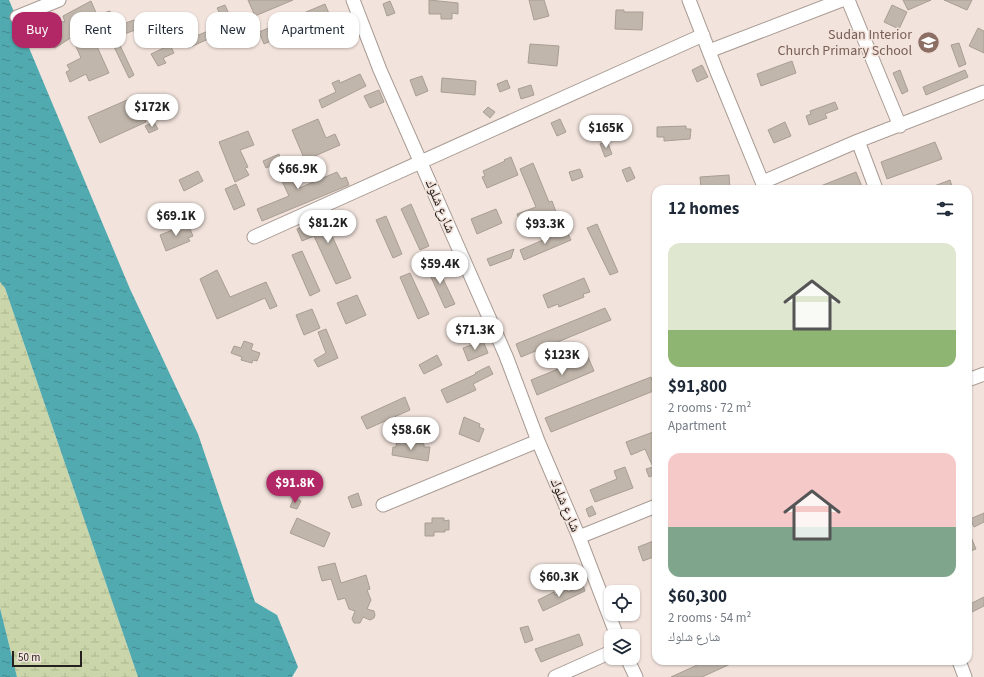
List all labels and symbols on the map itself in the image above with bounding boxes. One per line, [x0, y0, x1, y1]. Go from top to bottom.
place label: Sudan Interior Church Primary School [778, 25, 912, 61]
school or university icon: Sudan Interior Church Primary School [915, 29, 941, 55]
pin: $172K [124, 94, 180, 128]
pin: $165K [578, 115, 634, 149]
pin: $66.9K [265, 156, 331, 190]
street label: شارع شلوك [420, 177, 460, 236]
pin: $69.1K [143, 203, 209, 237]
pin: $81.2K [295, 210, 361, 244]
pin: $93.3K [512, 211, 578, 245]
pin: $59.4K [407, 251, 473, 285]
pin: $71.3K [442, 317, 508, 351]
pin: $123K [534, 342, 590, 376]
pin: $58.6K [378, 417, 444, 451]
pin: $91.8K [262, 470, 328, 504]
street label: شارع شلوك [545, 476, 585, 535]
pin: $60.3K [526, 564, 592, 598]
scale bar [12, 649, 82, 668]

